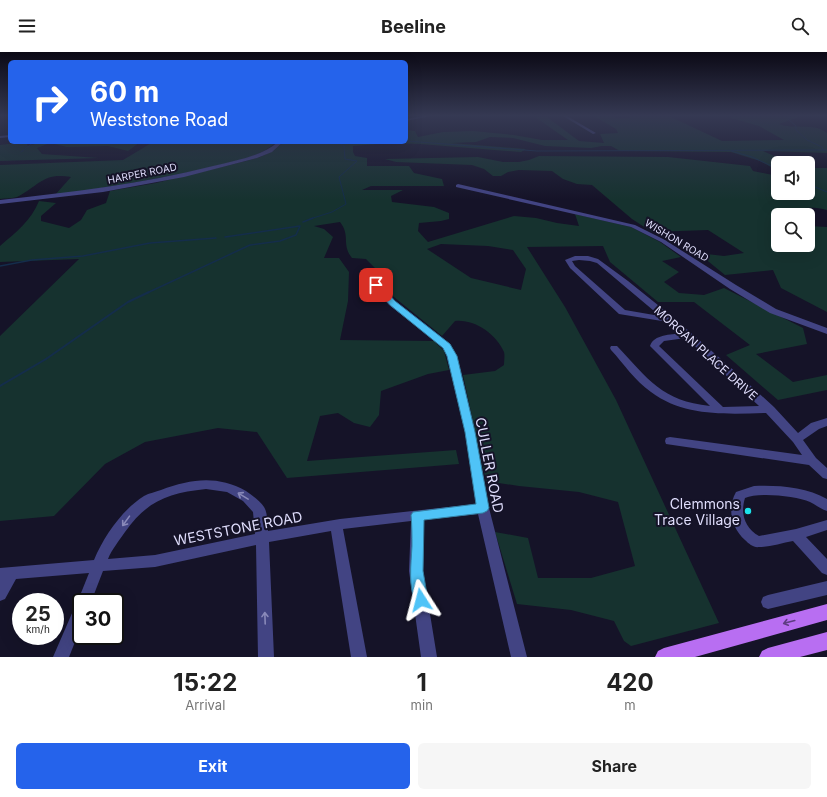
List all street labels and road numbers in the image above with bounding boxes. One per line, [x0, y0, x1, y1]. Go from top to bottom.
street label: HARPER ROAD [106, 160, 178, 186]
street label: WISHON ROAD [643, 216, 711, 264]
street label: MORGAN PLACE DRIVE [651, 303, 761, 403]
street label: CULLER ROAD [472, 416, 508, 514]
street label: WESTSTONE ROAD [172, 507, 304, 549]

